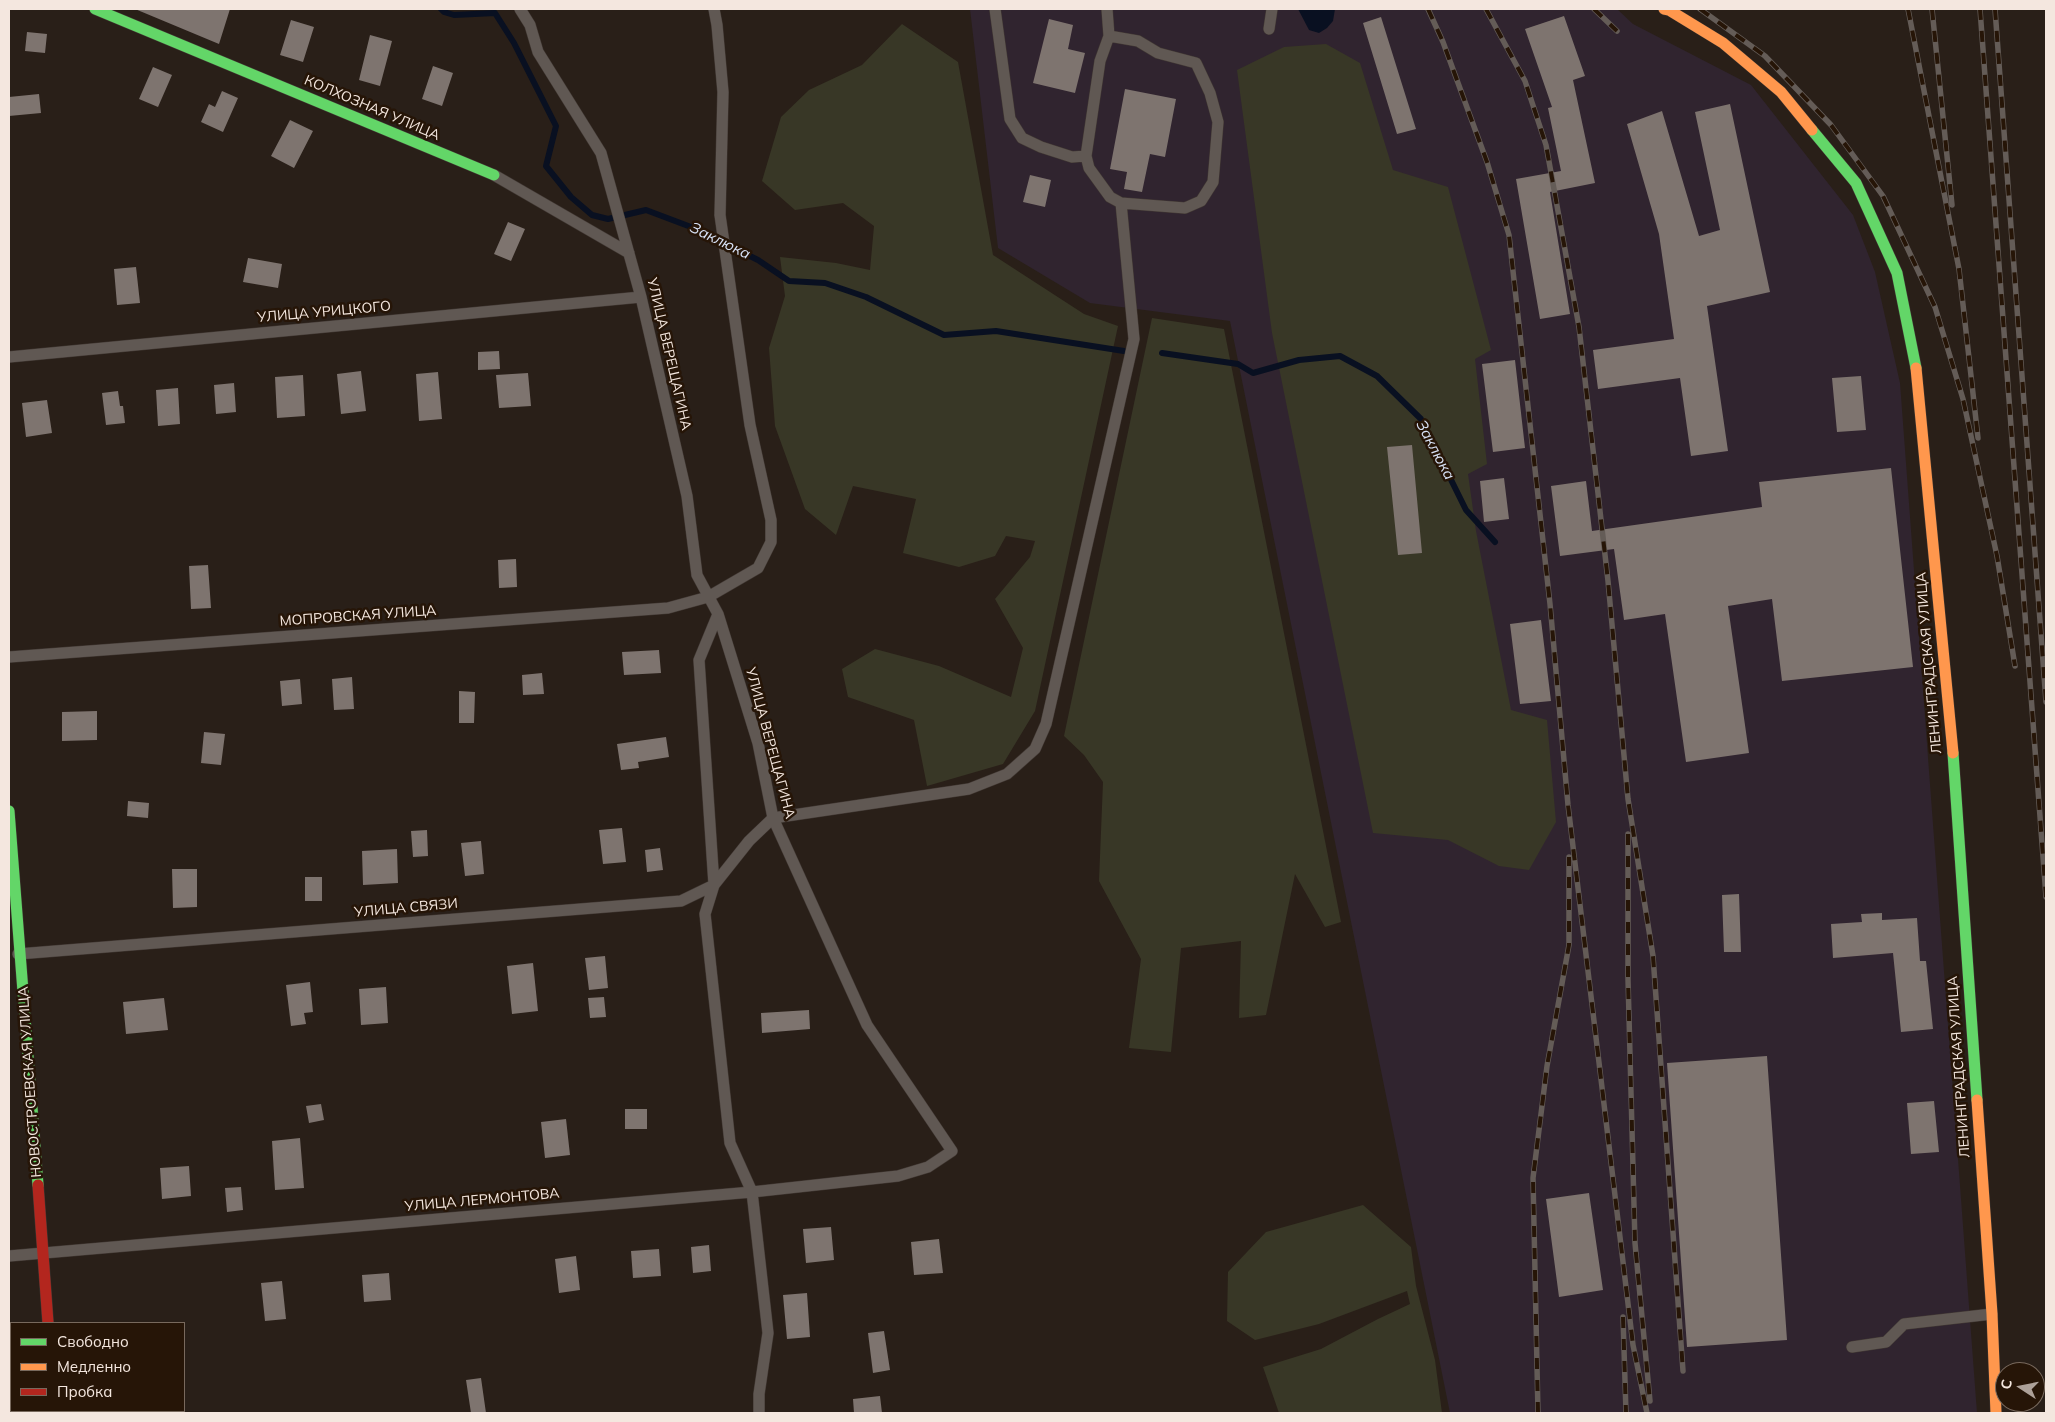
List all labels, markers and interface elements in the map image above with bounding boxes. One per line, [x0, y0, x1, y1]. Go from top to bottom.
street label: КОЛХОЗНАЯ УЛИЦА [302, 72, 442, 144]
water label: Заклюка [687, 219, 753, 263]
street label: УЛИЦА ВЕРЕЩАГИНА [643, 276, 695, 432]
street label: УЛИЦА УРИЦКОГО [256, 298, 392, 326]
water label: Заклюка [1412, 417, 1458, 483]
street label: ЛЕНИНГРАДСКАЯ УЛИЦА [1913, 572, 1945, 754]
street label: МОПРОВСКАЯ УЛИЦА [279, 602, 437, 630]
street label: УЛИЦА ВЕРЕЩАГИНА [742, 666, 798, 820]
street label: УЛИЦА СВЯЗИ [353, 895, 459, 921]
street label: ЛЕНИНГРАДСКАЯ УЛИЦА [1944, 976, 1974, 1158]
street label: НОВОСТРОЕВСКАЯ УЛИЦА [15, 986, 45, 1178]
street label: УЛИЦА ЛЕРМОНТОВА [404, 1185, 560, 1215]
legend [10, 1322, 185, 1412]
text: Свободно [57, 1332, 129, 1351]
text: Медленно [57, 1357, 131, 1376]
north arrow [1995, 1362, 2045, 1412]
text: С [1997, 1378, 2016, 1391]
text: Пробка [57, 1382, 112, 1401]

